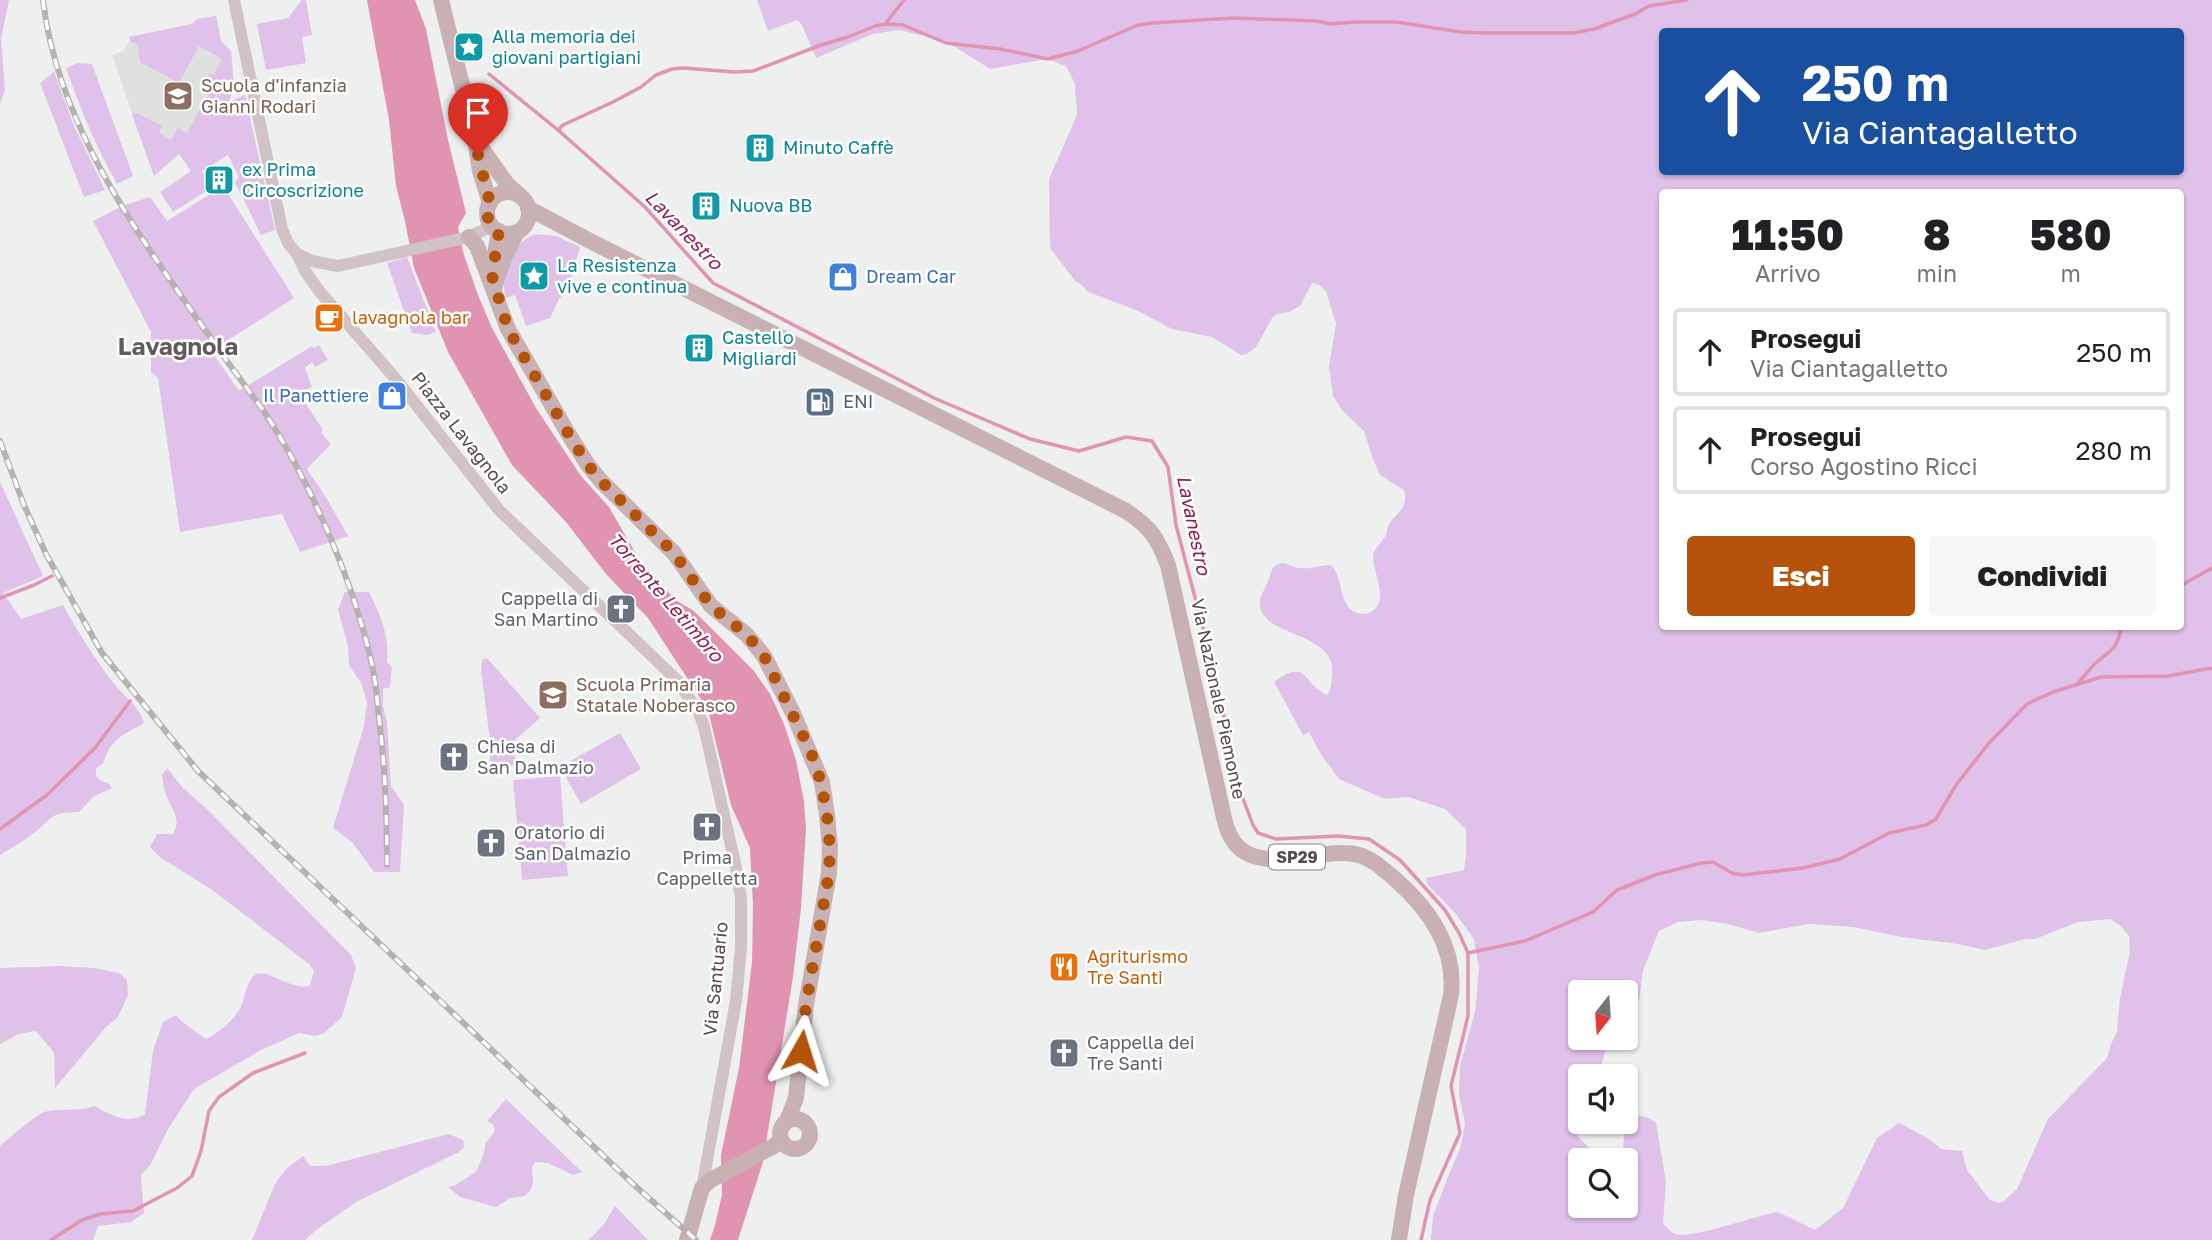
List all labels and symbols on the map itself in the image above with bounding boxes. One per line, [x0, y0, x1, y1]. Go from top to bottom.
place label: Alla memoria dei giovani partigiani [492, 25, 641, 68]
place icon: Alla memoria dei giovani partigiani [452, 30, 486, 64]
place label: Scuola d'infanzia Gianni Rodari [201, 74, 347, 117]
school or university icon: Scuola d'infanzia Gianni Rodari [161, 79, 195, 113]
pin [448, 83, 508, 155]
building icon: Minuto Caffè [743, 131, 777, 165]
place label: Minuto Caffè [783, 136, 894, 158]
place label: ex Prima Circoscrizione [242, 158, 364, 201]
building icon: ex Prima Circoscrizione [202, 163, 236, 197]
water label: Lavanestro [641, 185, 729, 275]
building icon: Nuova BB [689, 189, 723, 223]
place label: Nuova BB [729, 194, 812, 216]
place label: La Resistenza vive e continua [557, 254, 687, 297]
place icon: La Resistenza vive e continua [517, 259, 551, 293]
shop icon: Dream Car [826, 260, 860, 294]
place label: Dream Car [866, 265, 956, 287]
cafe icon: lavagnola bar [312, 301, 346, 335]
place label: lavagnola bar [352, 306, 469, 328]
place label: Castello Migliardi [722, 326, 797, 369]
district label: Lavagnola [118, 331, 238, 360]
building icon: Castello Migliardi [682, 331, 716, 365]
street label: Piazza Lavagnola [407, 367, 516, 498]
shop icon: Il Panettiere [375, 379, 409, 413]
place label: Il Panettiere [263, 384, 369, 406]
fuel station icon: ENI [803, 385, 837, 419]
place label: ENI [843, 390, 873, 412]
water label: Lavanestro [1173, 473, 1217, 578]
water label: Torrente Letimbro [604, 527, 730, 667]
place label: Cappella di San Martino [494, 587, 598, 630]
church icon: Cappella di San Martino [604, 592, 638, 626]
street label: Via Nazionale Piemonte [1187, 597, 1251, 801]
place label: Scuola Primaria Statale Noberasco [576, 673, 735, 716]
school or university icon: Scuola Primaria Statale Noberasco [536, 678, 570, 712]
place label: Chiesa di San Dalmazio [477, 735, 594, 778]
church icon: Chiesa di San Dalmazio [437, 740, 471, 774]
church icon: Prima Cappelletta [690, 810, 724, 844]
place label: Oratorio di San Dalmazio [514, 821, 631, 864]
church icon: Oratorio di San Dalmazio [474, 826, 508, 860]
road number: SP29 [1269, 844, 1325, 870]
place label: Prima Cappelletta [656, 846, 758, 889]
street label: Via Santuario [698, 921, 732, 1037]
place label: Agriturismo Tre Santi [1087, 945, 1188, 988]
restaurant icon: Agriturismo Tre Santi [1047, 950, 1081, 984]
north arrow [1568, 980, 1638, 1050]
position arrow [764, 1014, 838, 1088]
place label: Cappella dei Tre Santi [1087, 1031, 1195, 1074]
church icon: Cappella dei Tre Santi [1047, 1036, 1081, 1070]

